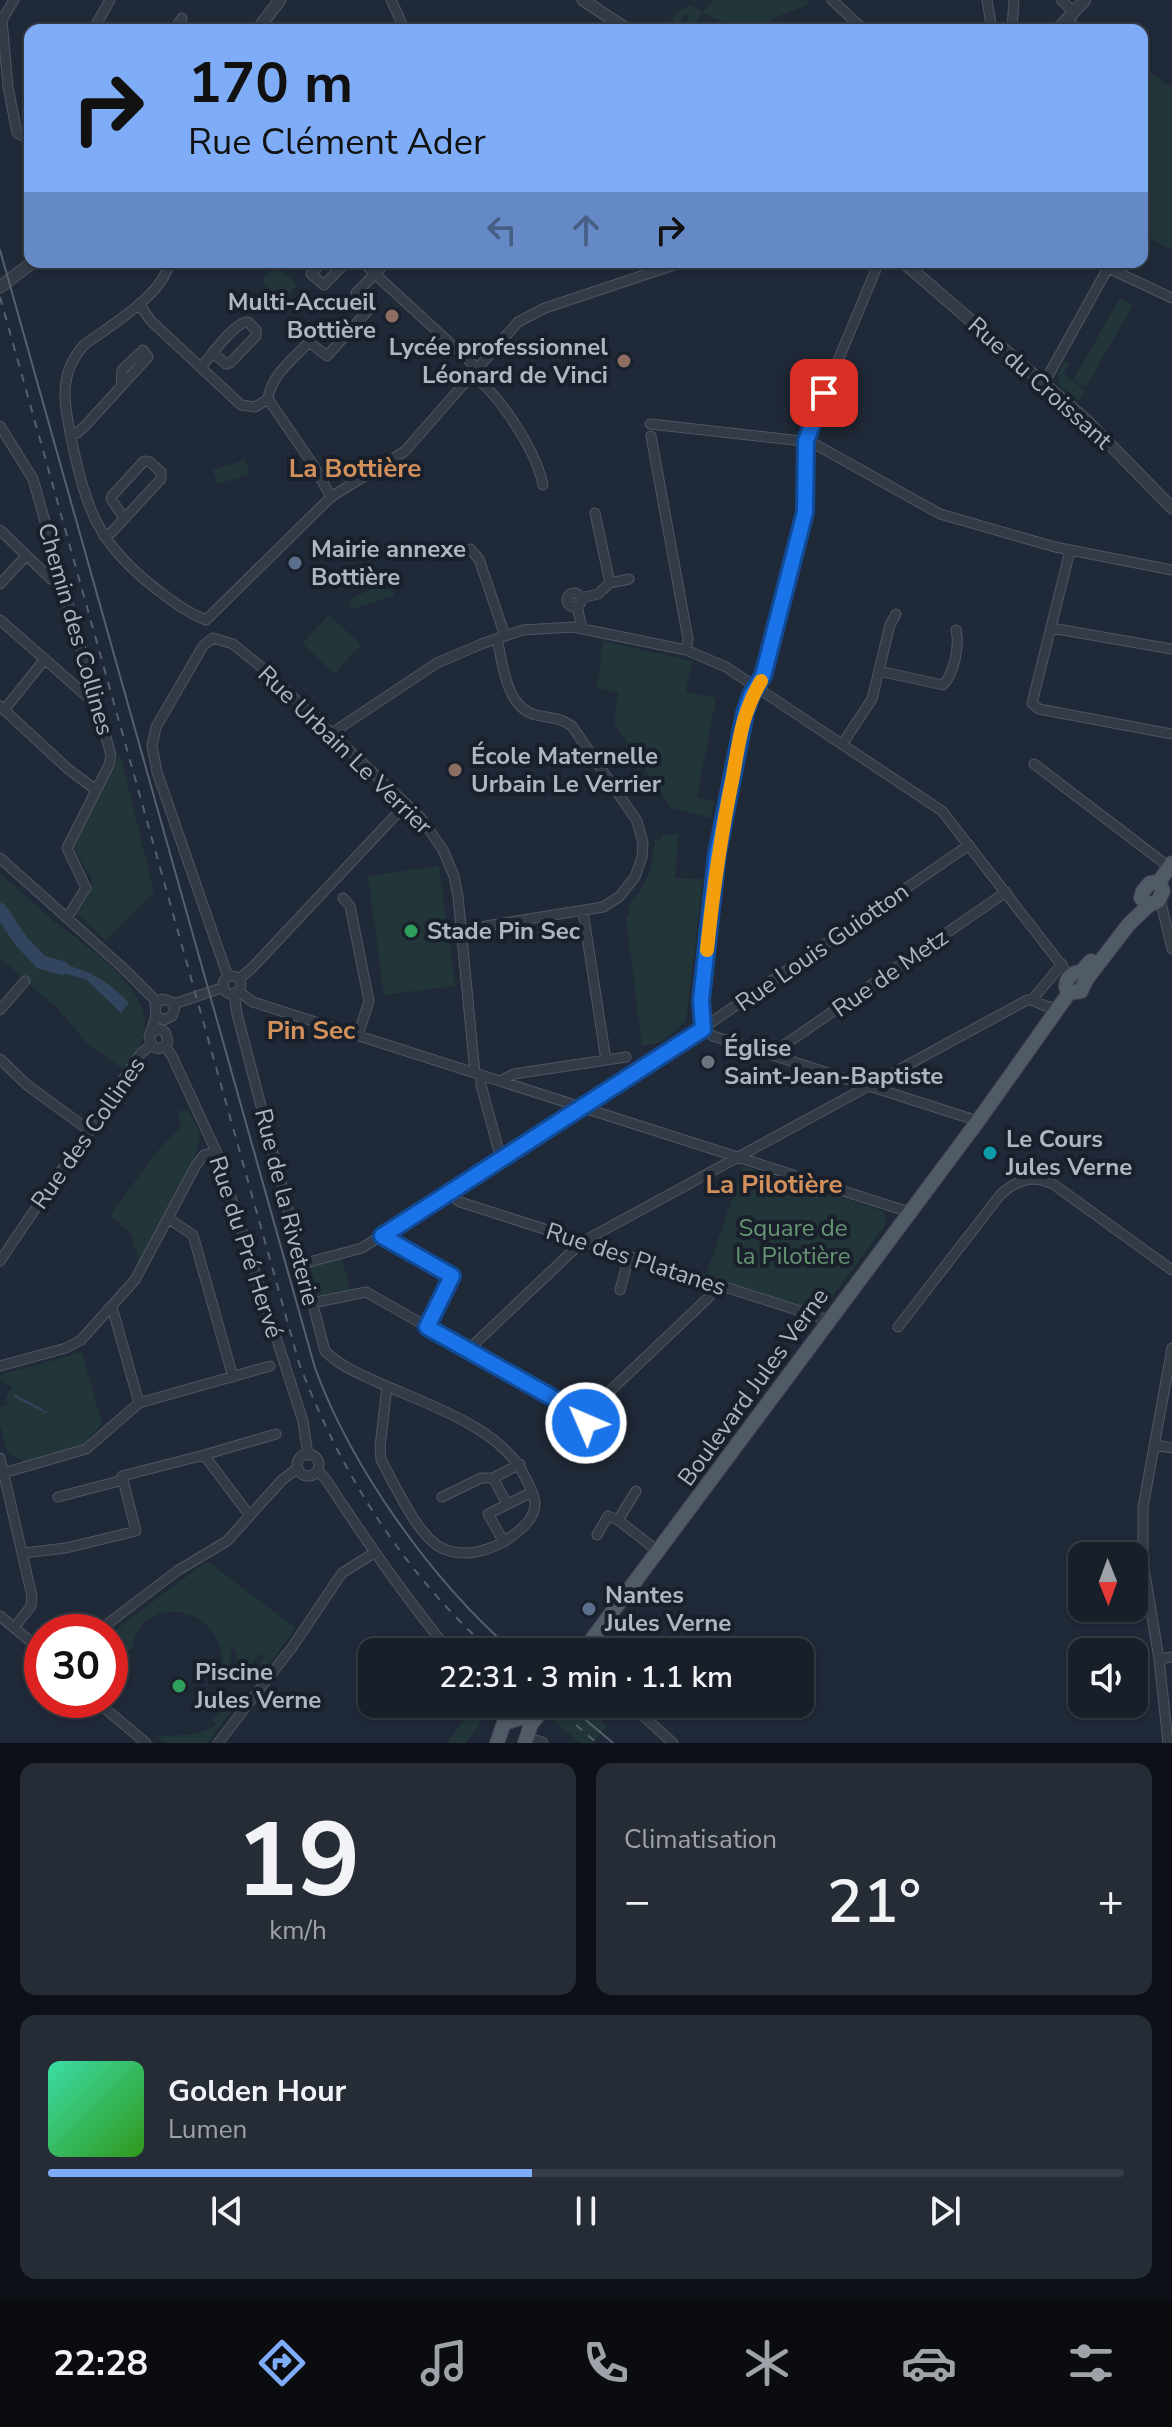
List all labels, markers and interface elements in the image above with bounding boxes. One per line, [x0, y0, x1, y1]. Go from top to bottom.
text: 170 m [188, 45, 353, 122]
icon: right [56, 56, 160, 160]
text: Rue Clément Ader [188, 118, 486, 167]
icon: left [480, 208, 524, 252]
icon: ahead [564, 208, 608, 252]
icon: right [648, 208, 692, 252]
place label: Multi-Accueil Bottière [228, 286, 376, 346]
marker: Multi-Accueil Bottière [383, 307, 401, 325]
street label: Rue du Croissant [961, 310, 1119, 457]
place label: Lycée professionnel Léonard de Vinci [389, 331, 608, 391]
marker: Lycée professionnel Léonard de Vinci [615, 352, 633, 370]
pin [790, 359, 858, 427]
icon: arrive [802, 371, 846, 415]
district label: La Bottière [289, 451, 421, 486]
street label: Chemin des Collines [30, 519, 122, 739]
place label: Mairie annexe Bottière [311, 533, 466, 593]
marker: Mairie annexe Bottière [286, 554, 304, 572]
street label: Rue Urbain Le Verrier [251, 658, 439, 842]
place label: École Maternelle Urbain Le Verrier [471, 740, 662, 800]
marker: École Maternelle Urbain Le Verrier [446, 761, 464, 779]
street label: Rue Louis Guiotton [729, 875, 915, 1019]
place label: Stade Pin Sec [427, 915, 581, 947]
street label: Rue de Metz [826, 921, 954, 1025]
marker: Stade Pin Sec [402, 922, 420, 940]
district label: Pin Sec [267, 1013, 355, 1048]
place label: Église Saint-Jean-Baptiste [724, 1032, 943, 1092]
street label: Rue des Collines [23, 1050, 153, 1216]
marker: Église Saint-Jean-Baptiste [699, 1053, 717, 1071]
street label: Rue de la Riveterie [247, 1105, 327, 1309]
place label: Le Cours Jules Verne [1005, 1123, 1132, 1183]
marker: Le Cours Jules Verne [981, 1144, 999, 1162]
street label: Rue du Pré Hervé [201, 1152, 291, 1342]
district label: La Pilotière [705, 1167, 843, 1202]
park label: Square de la Pilotière [736, 1212, 850, 1272]
street label: Rue des Platanes [542, 1215, 730, 1303]
street label: Boulevard Jules Verne [670, 1281, 836, 1493]
position arrow [544, 1381, 628, 1465]
north arrow [1068, 1542, 1148, 1622]
map controls [1068, 1542, 1148, 1718]
place label: Nantes Jules Verne [604, 1579, 731, 1639]
marker: Nantes Jules Verne [580, 1600, 598, 1618]
speed limit sign: 30 [24, 1614, 128, 1718]
button: sound [1068, 1638, 1148, 1718]
place label: Piscine Jules Verne [194, 1656, 321, 1716]
text: 22:31 · 3 min · 1.1 km [439, 1657, 733, 1698]
marker: Piscine Jules Verne [170, 1677, 188, 1695]
text: 19 [236, 1790, 360, 1932]
text: Climatisation [624, 1822, 777, 1857]
text: 21° [827, 1861, 921, 1943]
text: − [624, 1872, 650, 1932]
text: + [1098, 1872, 1124, 1932]
text: km/h [269, 1913, 327, 1948]
text: Golden Hour [168, 2071, 346, 2112]
text: Lumen [168, 2112, 247, 2147]
icon: previous [205, 2189, 249, 2233]
icon: pause [564, 2189, 608, 2233]
icon: next [923, 2189, 967, 2233]
icon: directions [254, 2335, 310, 2391]
icon: music [416, 2335, 472, 2391]
icon: phone [578, 2335, 634, 2391]
icon: climate [739, 2335, 795, 2391]
icon: car [901, 2335, 957, 2391]
icon: filters [1063, 2335, 1119, 2391]
text: 22:28 [53, 2339, 148, 2388]

